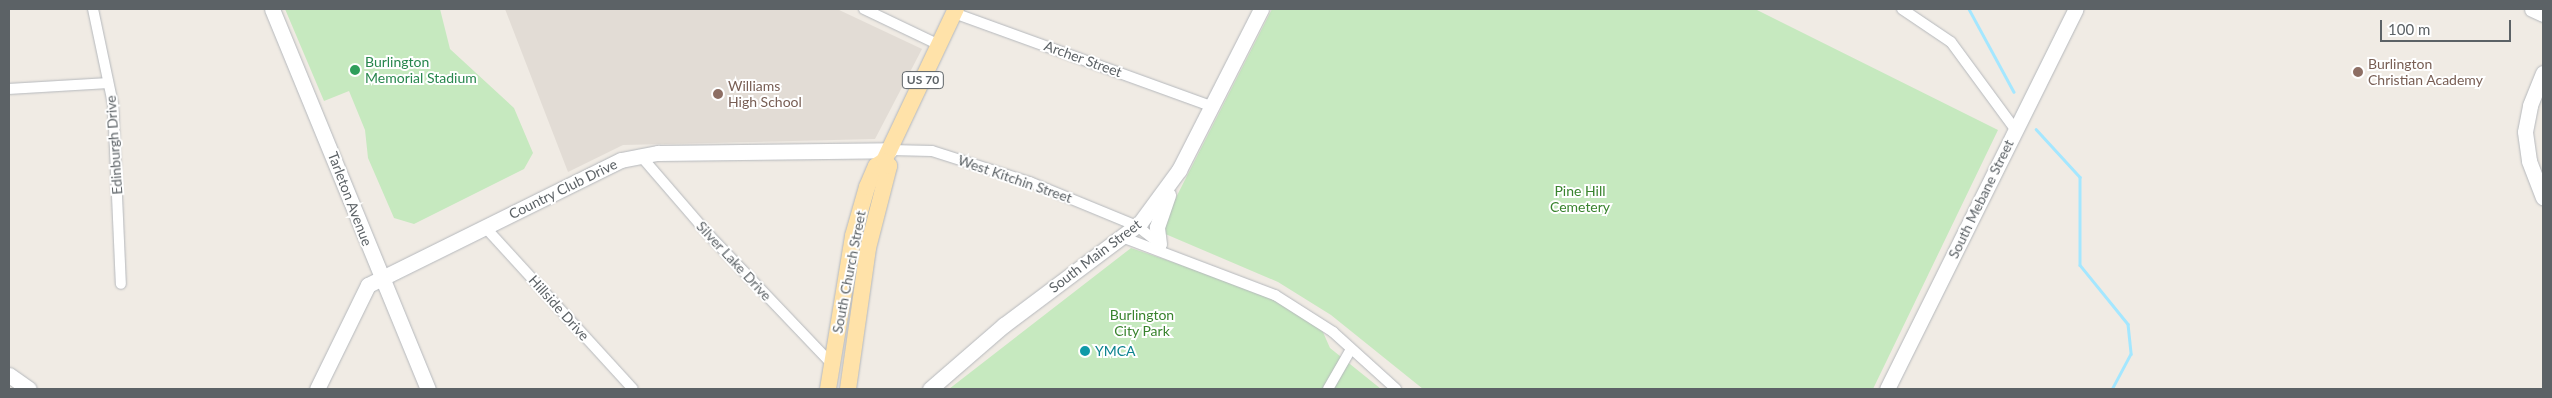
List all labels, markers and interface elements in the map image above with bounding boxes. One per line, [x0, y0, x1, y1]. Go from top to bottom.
scale bar [2382, 10, 2513, 42]
text: 100 m [2388, 20, 2430, 38]
street label: Archer Street [1042, 37, 1124, 81]
place label: Burlington Memorial Stadium [365, 54, 477, 86]
place label: Burlington Christian Academy [2368, 56, 2483, 88]
marker: Burlington Memorial Stadium [349, 64, 361, 76]
marker: Burlington Christian Academy [2352, 66, 2364, 78]
road number: US 70 [902, 70, 944, 90]
place label: Williams High School [728, 78, 802, 110]
marker: Williams High School [712, 88, 724, 100]
street label: Edinburgh Drive [102, 95, 126, 195]
street label: South Mebane Street [1945, 137, 2017, 261]
street label: Tarleton Avenue [324, 149, 376, 249]
street label: West Kitchin Street [956, 152, 1074, 206]
street label: Country Club Drive [506, 155, 620, 223]
park label: Pine Hill Cemetery [1550, 183, 1610, 216]
street label: South Church Street [829, 209, 869, 335]
street label: South Main Street [1046, 216, 1144, 296]
street label: Silver Lake Drive [693, 218, 775, 304]
street label: Hillside Drive [525, 272, 593, 344]
park label: Burlington City Park [1110, 307, 1174, 340]
place label: YMCA [1095, 343, 1136, 359]
marker: YMCA [1079, 345, 1091, 357]

